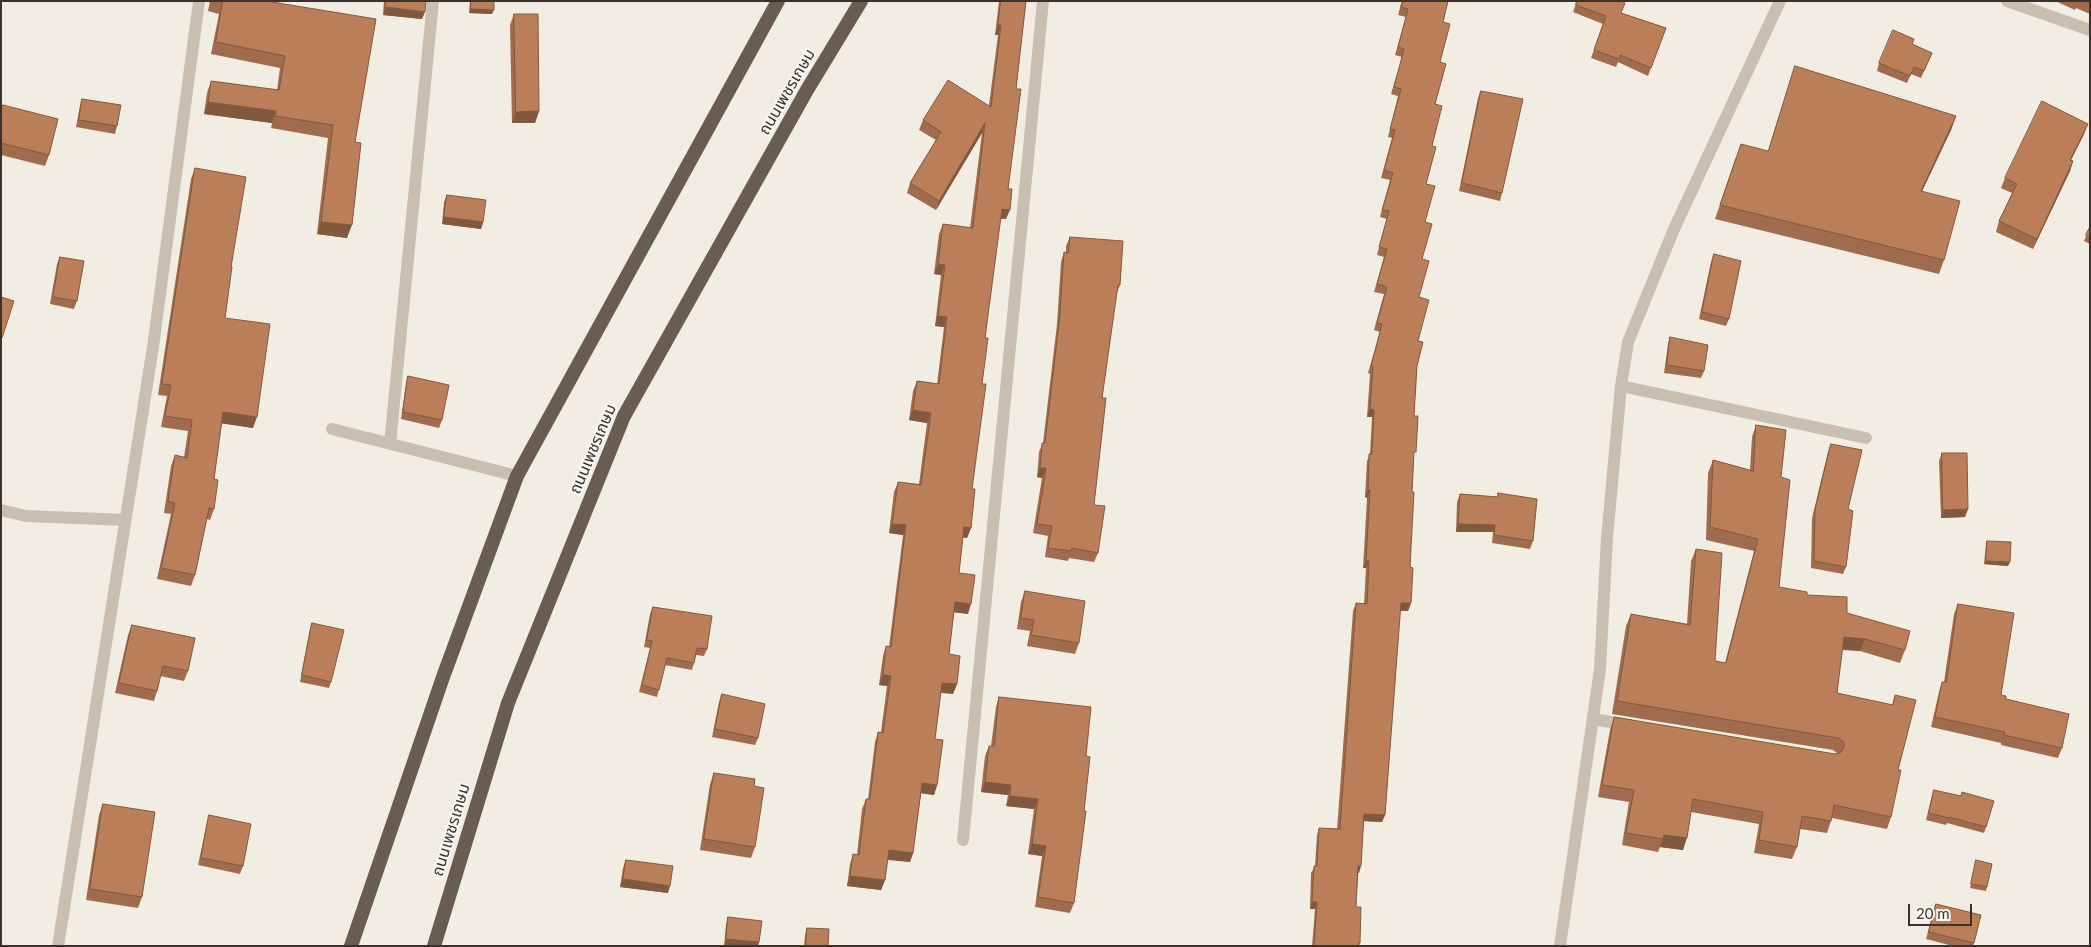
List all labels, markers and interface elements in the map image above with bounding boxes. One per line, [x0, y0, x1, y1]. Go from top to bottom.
street label: ถนนเพชรเกษม [755, 46, 819, 138]
street label: ถนนเพชรเกษม [565, 401, 621, 497]
street label: ถนนเพชรเกษม [428, 781, 474, 879]
scale bar [1911, 894, 1975, 926]
text: 20 m [1916, 904, 1950, 922]

